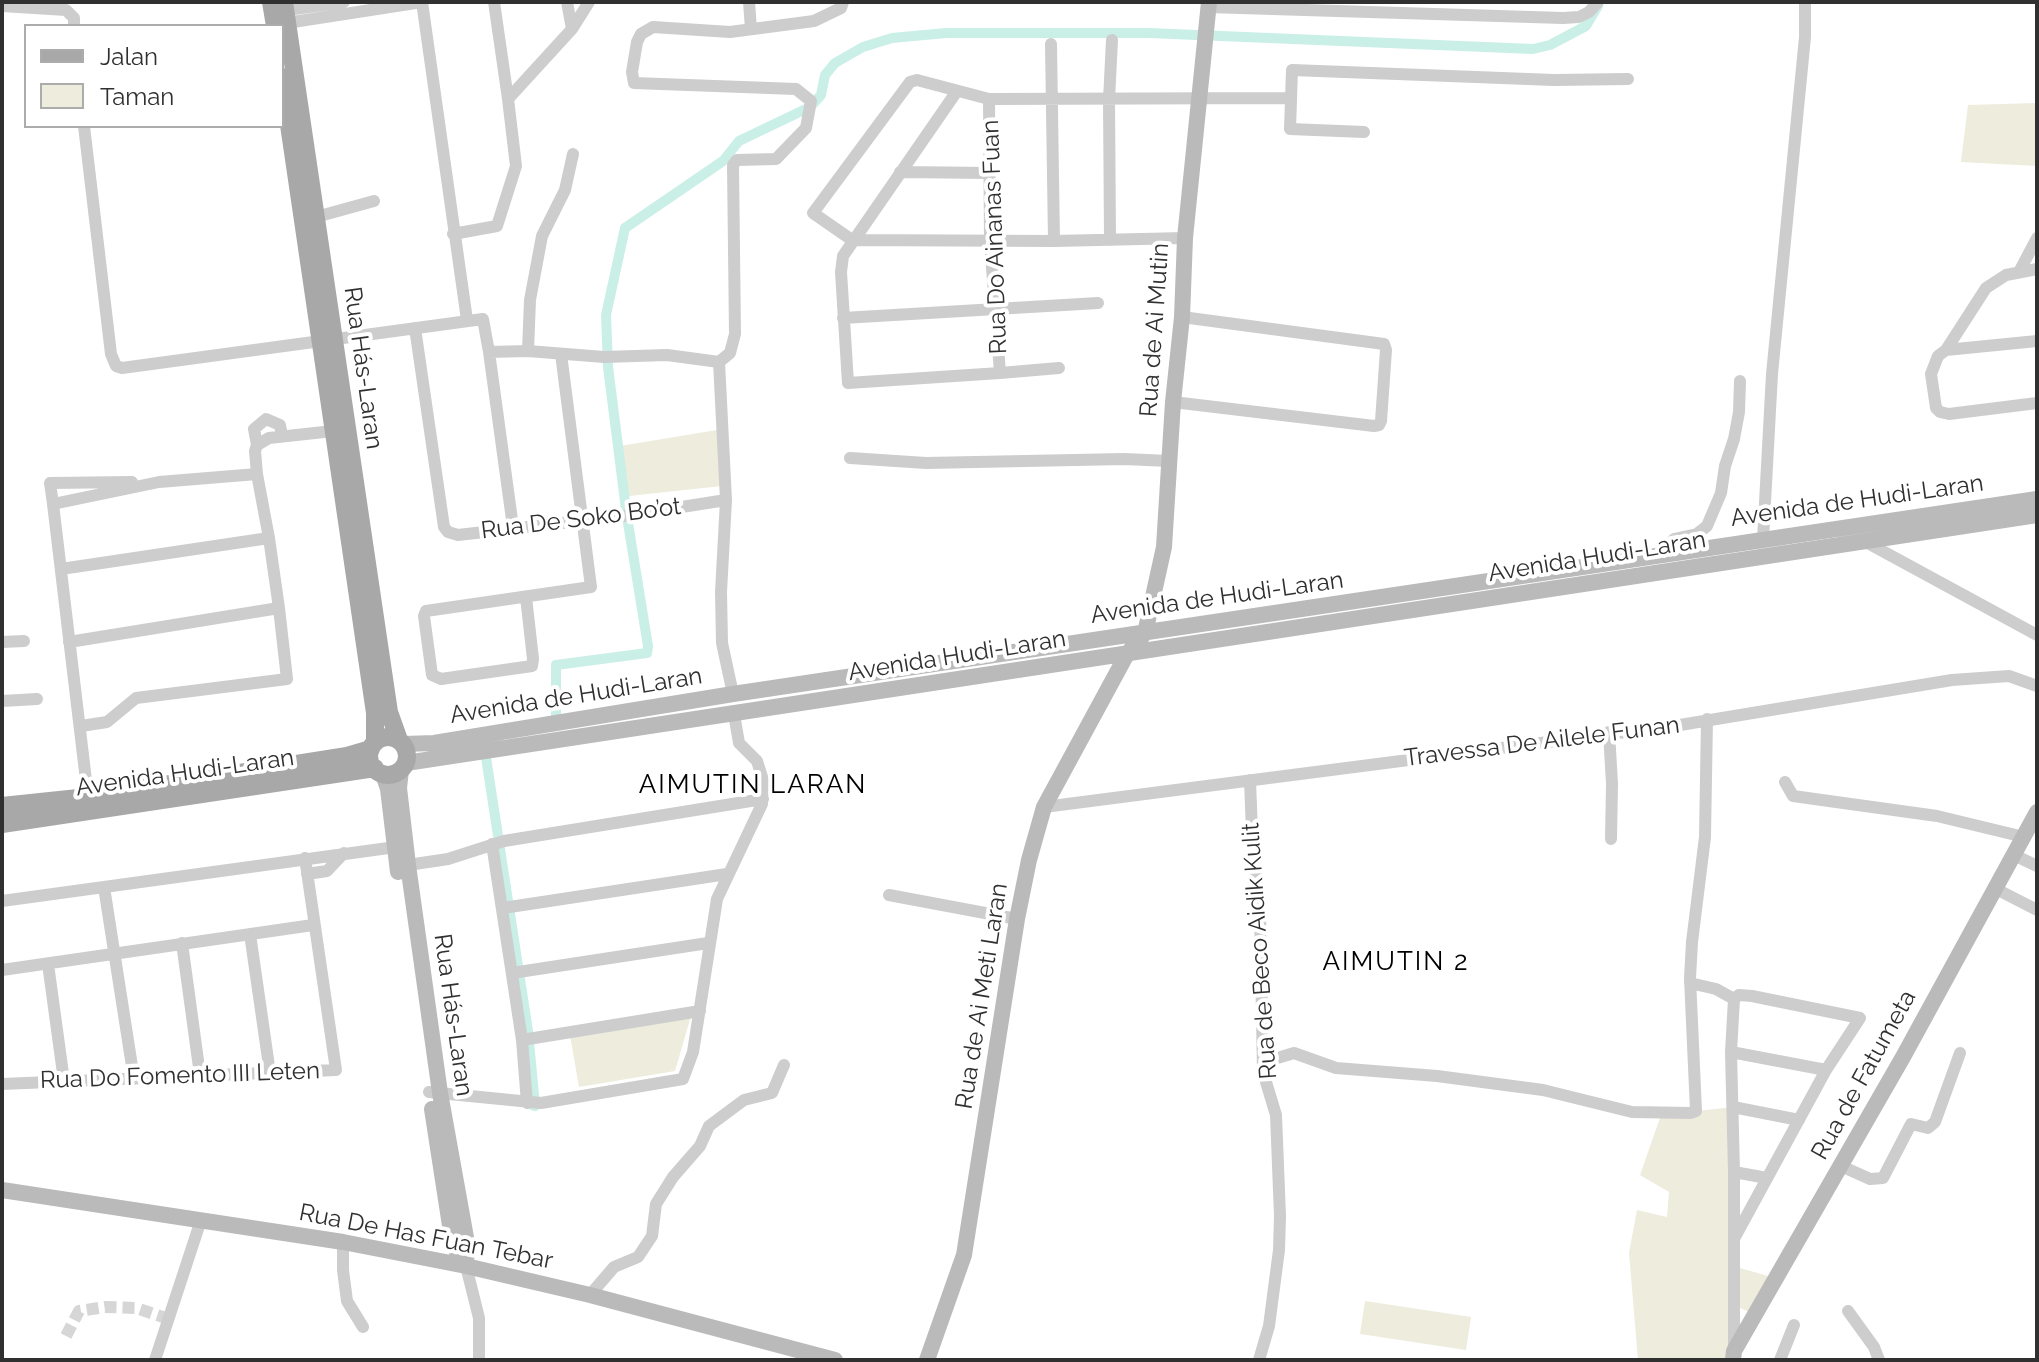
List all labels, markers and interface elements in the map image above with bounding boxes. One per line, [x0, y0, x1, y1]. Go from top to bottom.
legend [24, 24, 284, 128]
text: Jalan [100, 42, 158, 71]
text: Taman [100, 82, 174, 111]
street label: Rua Do Ainanas Fuan [977, 119, 1013, 355]
street label: Rua de Ai Mutin [1135, 242, 1175, 418]
street label: Rua Hás-Laran [337, 285, 389, 451]
street label: Avenida de Hudi-Laran [1729, 469, 1985, 533]
street label: Rua De Soko Bo’ot [479, 492, 683, 546]
street label: Avenida Hudi-Laran [1486, 526, 1708, 588]
street label: Avenida de Hudi-Laran [1089, 566, 1345, 630]
street label: Avenida Hudi-Laran [846, 625, 1068, 687]
street label: Avenida de Hudi-Laran [448, 662, 704, 730]
street label: Travessa De Ailele Funan [1403, 711, 1681, 773]
street label: Avenida Hudi-Laran [74, 743, 296, 803]
district label: AIMUTIN LARAN [639, 769, 867, 801]
street label: Rua de Beco Aidik Kulit [1237, 822, 1283, 1080]
street label: Rua de Ai Meti Laran [950, 881, 1014, 1111]
street label: Rua Hás-Laran [427, 932, 479, 1098]
district label: AIMUTIN 2 [1322, 946, 1470, 978]
street label: Rua de Fatumeta [1806, 985, 1922, 1165]
street label: Rua Do Fomento III Leten [40, 1057, 320, 1095]
street label: Rua De Has Fuan Tebar [297, 1198, 555, 1276]

